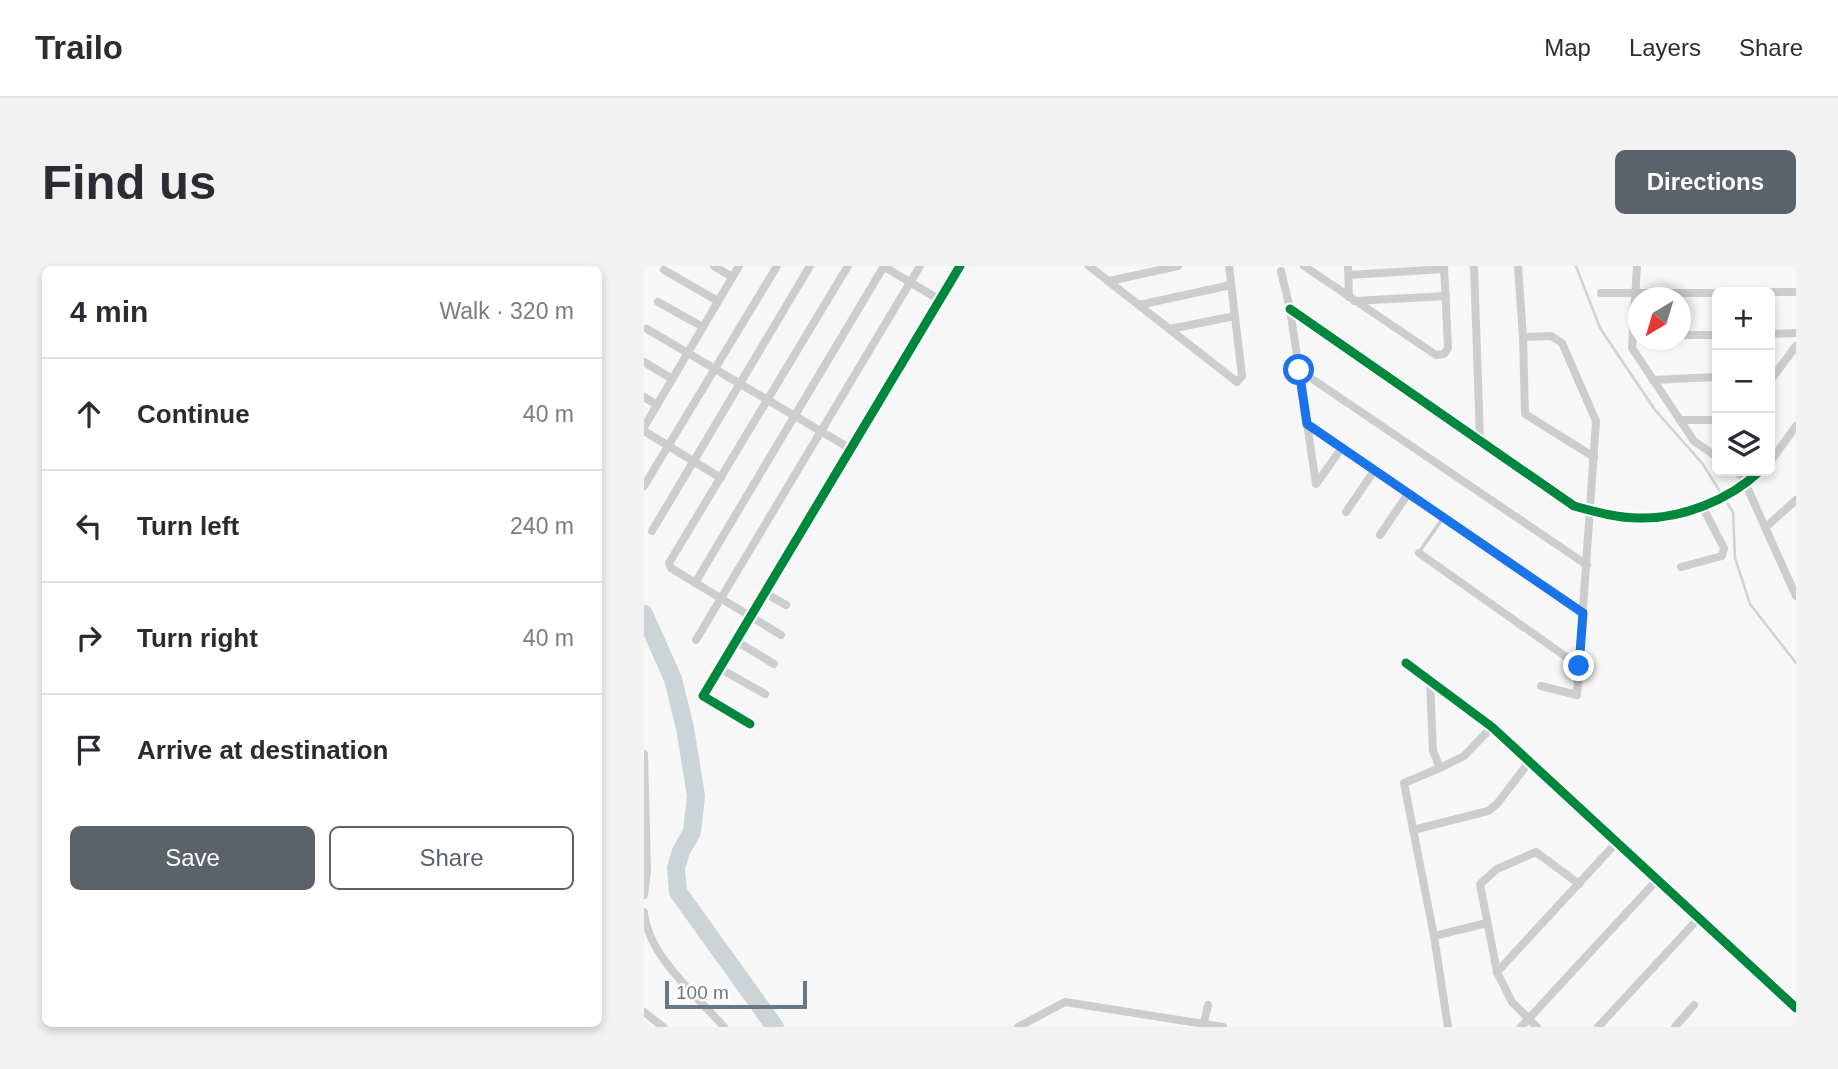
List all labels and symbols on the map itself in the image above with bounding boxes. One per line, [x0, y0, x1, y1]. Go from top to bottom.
north arrow [1628, 287, 1691, 350]
route start [1283, 354, 1314, 385]
route end [1563, 650, 1594, 681]
scale bar [665, 978, 807, 1010]

